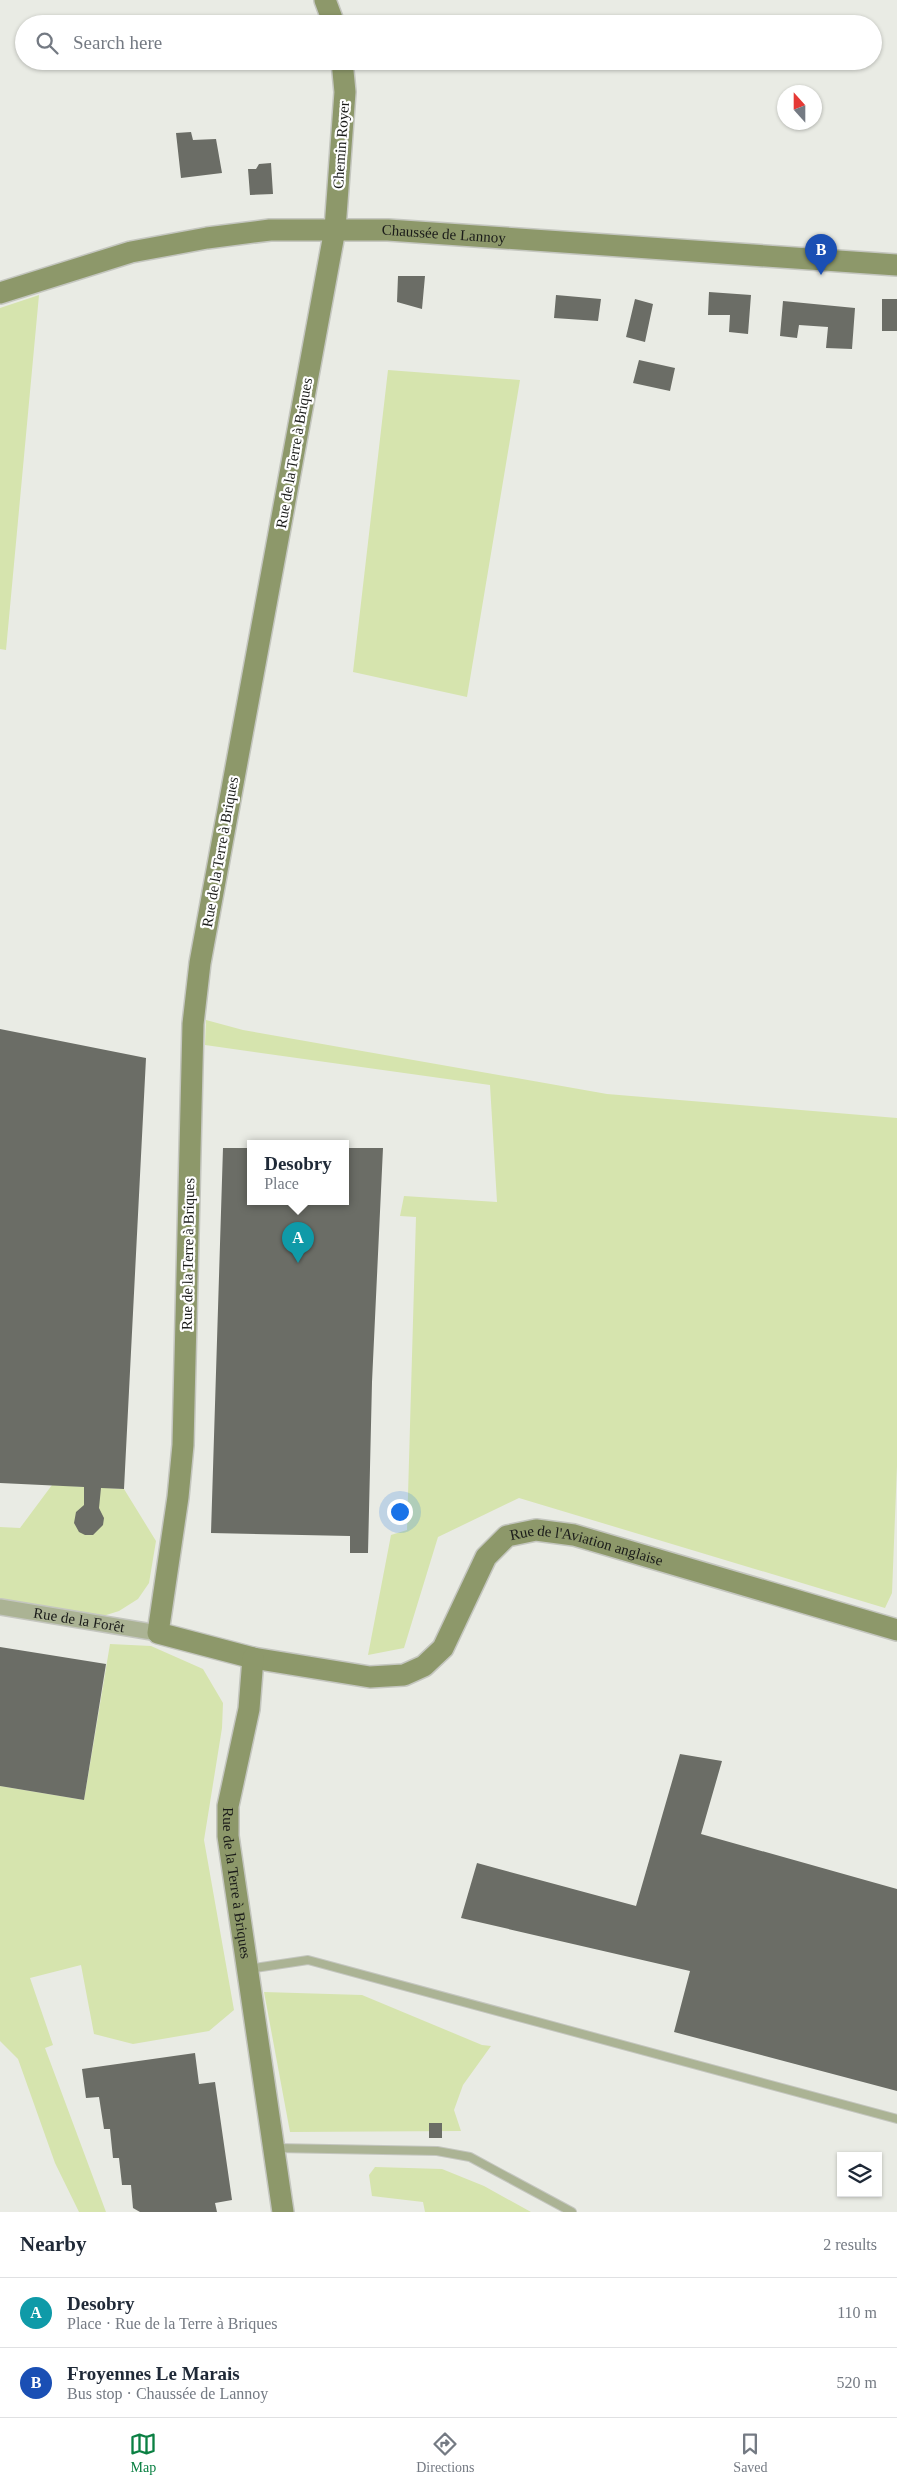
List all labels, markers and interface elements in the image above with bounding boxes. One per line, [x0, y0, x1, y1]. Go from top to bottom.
search box [15, 15, 882, 70]
icon: search [33, 29, 61, 57]
text: Search here [73, 32, 162, 53]
north arrow [777, 85, 822, 130]
street label: Chemin Royer [330, 101, 352, 189]
street label: Chaussée de Lannoy [382, 222, 507, 246]
pin: B [805, 234, 837, 275]
street label: Rue de la Terre à Briques [273, 376, 315, 529]
street label: Rue de la Terre à Briques [199, 775, 241, 928]
popup [247, 1140, 349, 1205]
text: Desobry [264, 1153, 332, 1174]
text: Place [264, 1175, 299, 1192]
street label: Rue de la Terre à Briques [179, 1178, 197, 1330]
pin: A [282, 1222, 314, 1263]
your location [387, 1499, 413, 1525]
street label: Rue de l'Aviation anglaise [508, 1522, 665, 1569]
street label: Rue de la Forêt [32, 1605, 127, 1635]
street label: Rue de la Terre à Briques [220, 1807, 254, 1960]
map controls [837, 2152, 882, 2197]
button: layers [837, 2152, 882, 2197]
text: Nearby [20, 2232, 87, 2256]
text: 2 results [823, 2236, 877, 2253]
text: Desobry [67, 2293, 135, 2314]
text: A [30, 2304, 42, 2321]
text: 110 m [837, 2304, 877, 2321]
text: Place · Rue de la Terre à Briques [67, 2315, 278, 2332]
text: Froyennes Le Marais [67, 2363, 240, 2384]
text: B [31, 2374, 41, 2391]
text: 520 m [837, 2374, 877, 2391]
text: Bus stop · Chaussée de Lannoy [67, 2385, 268, 2402]
tab: Map [129, 2430, 157, 2476]
tab: Directions [416, 2430, 475, 2476]
tab: Saved [733, 2430, 768, 2476]

